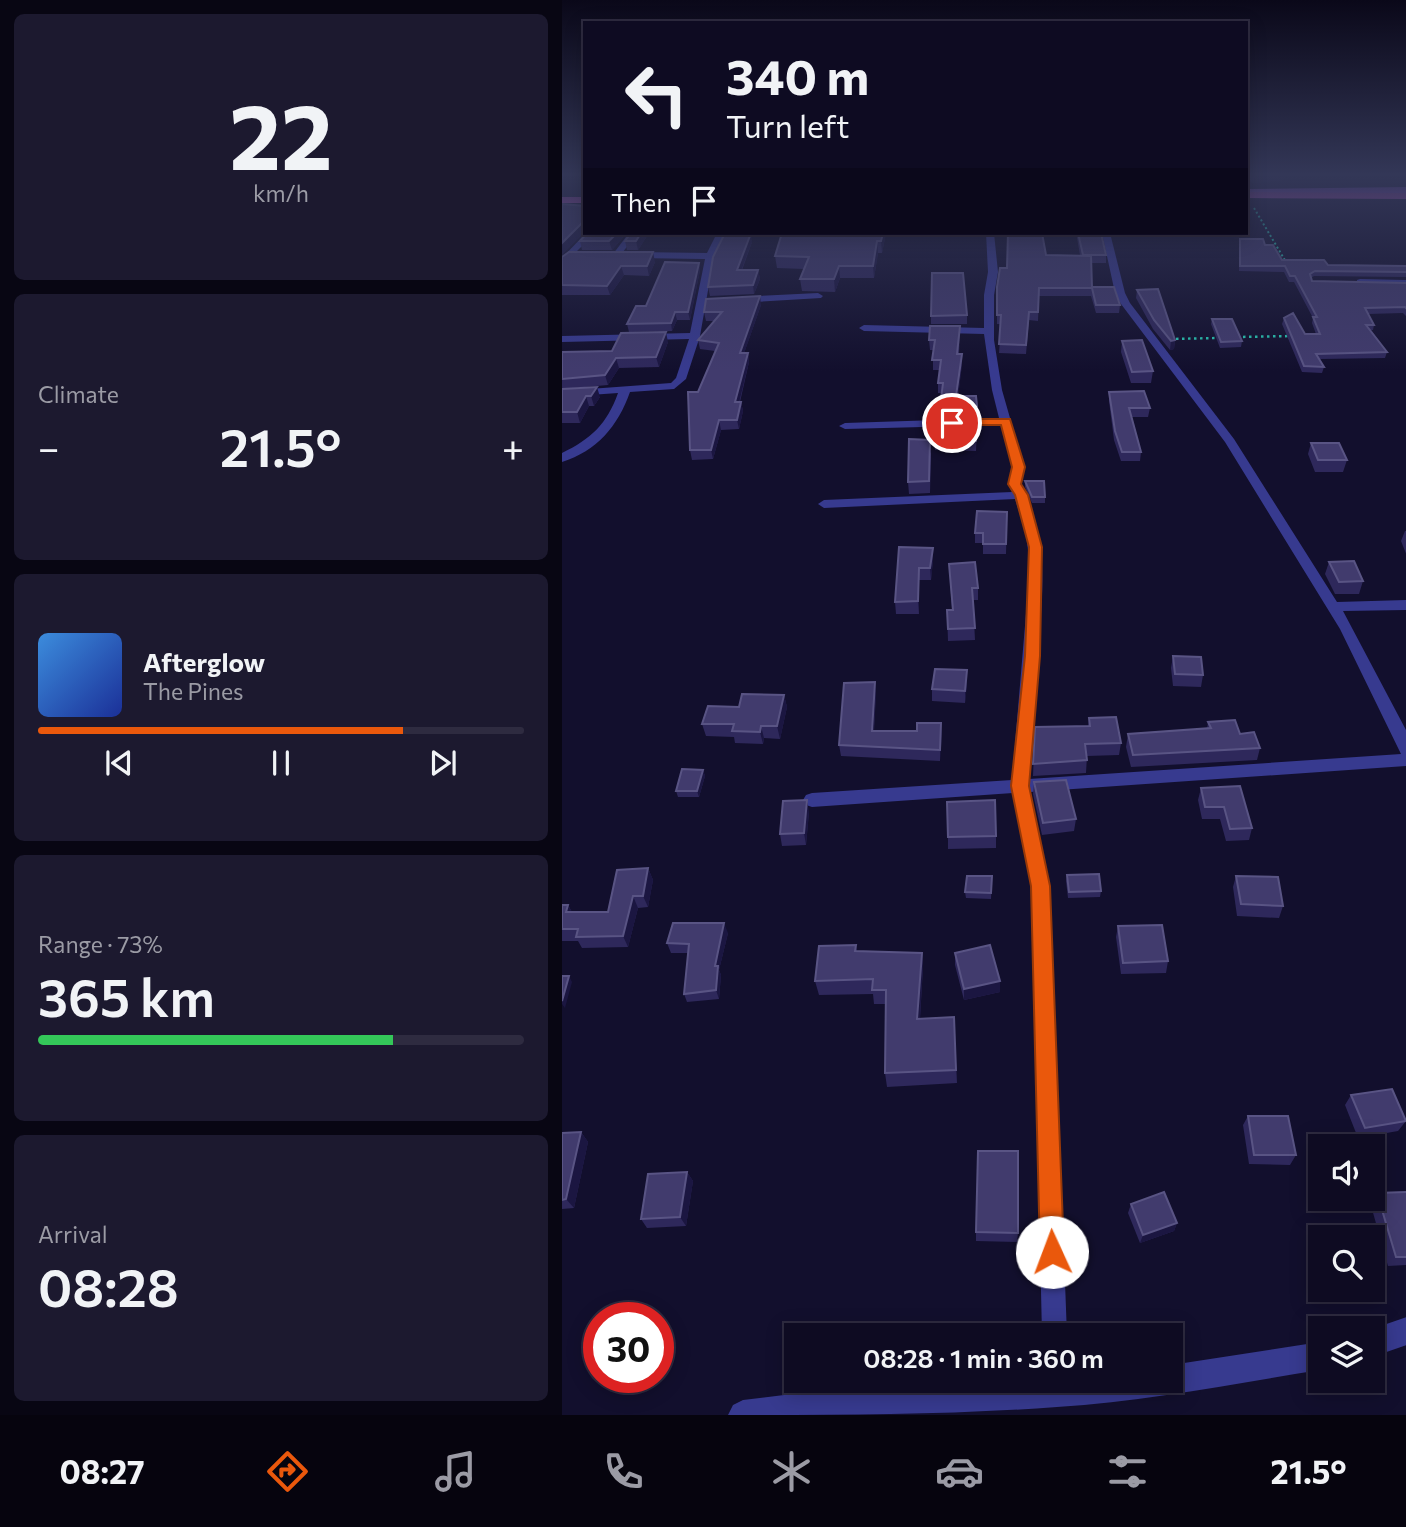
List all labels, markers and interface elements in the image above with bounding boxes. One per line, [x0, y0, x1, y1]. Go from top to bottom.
text: 340 m [726, 45, 869, 105]
icon: left [611, 49, 702, 140]
text: 22 [229, 77, 333, 189]
text: Turn left [726, 105, 850, 145]
text: km/h [253, 179, 309, 207]
icon: arrive [685, 182, 723, 220]
text: Then [611, 186, 671, 217]
text: Climate [38, 380, 119, 408]
pin [922, 393, 982, 453]
icon: arrive [933, 404, 971, 442]
text: 21.5° [220, 414, 341, 478]
text: − [38, 423, 60, 470]
text: + [502, 423, 524, 470]
text: Afterglow [143, 646, 265, 677]
text: The Pines [143, 677, 244, 705]
icon: previous [100, 744, 138, 782]
icon: pause [262, 744, 300, 782]
icon: next [424, 744, 462, 782]
text: Range · 73% [38, 930, 163, 958]
text: 365 km [38, 964, 215, 1028]
map controls [1308, 1134, 1385, 1393]
button: sound [1308, 1134, 1385, 1211]
position arrow [1015, 1215, 1089, 1289]
text: Arrival [38, 1220, 108, 1248]
button: search [1308, 1225, 1385, 1302]
text: 08:28 [38, 1254, 179, 1318]
speed limit sign: 30 [583, 1302, 674, 1393]
button: layers [1308, 1316, 1385, 1393]
text: 08:28 · 1 min · 360 m [863, 1342, 1104, 1373]
icon: directions [263, 1447, 312, 1496]
icon: music [431, 1447, 480, 1496]
icon: phone [599, 1447, 648, 1496]
icon: climate [767, 1447, 816, 1496]
icon: car [935, 1447, 984, 1496]
icon: filters [1103, 1447, 1152, 1496]
text: 08:27 [59, 1451, 145, 1491]
text: 21.5° [1271, 1451, 1347, 1491]

